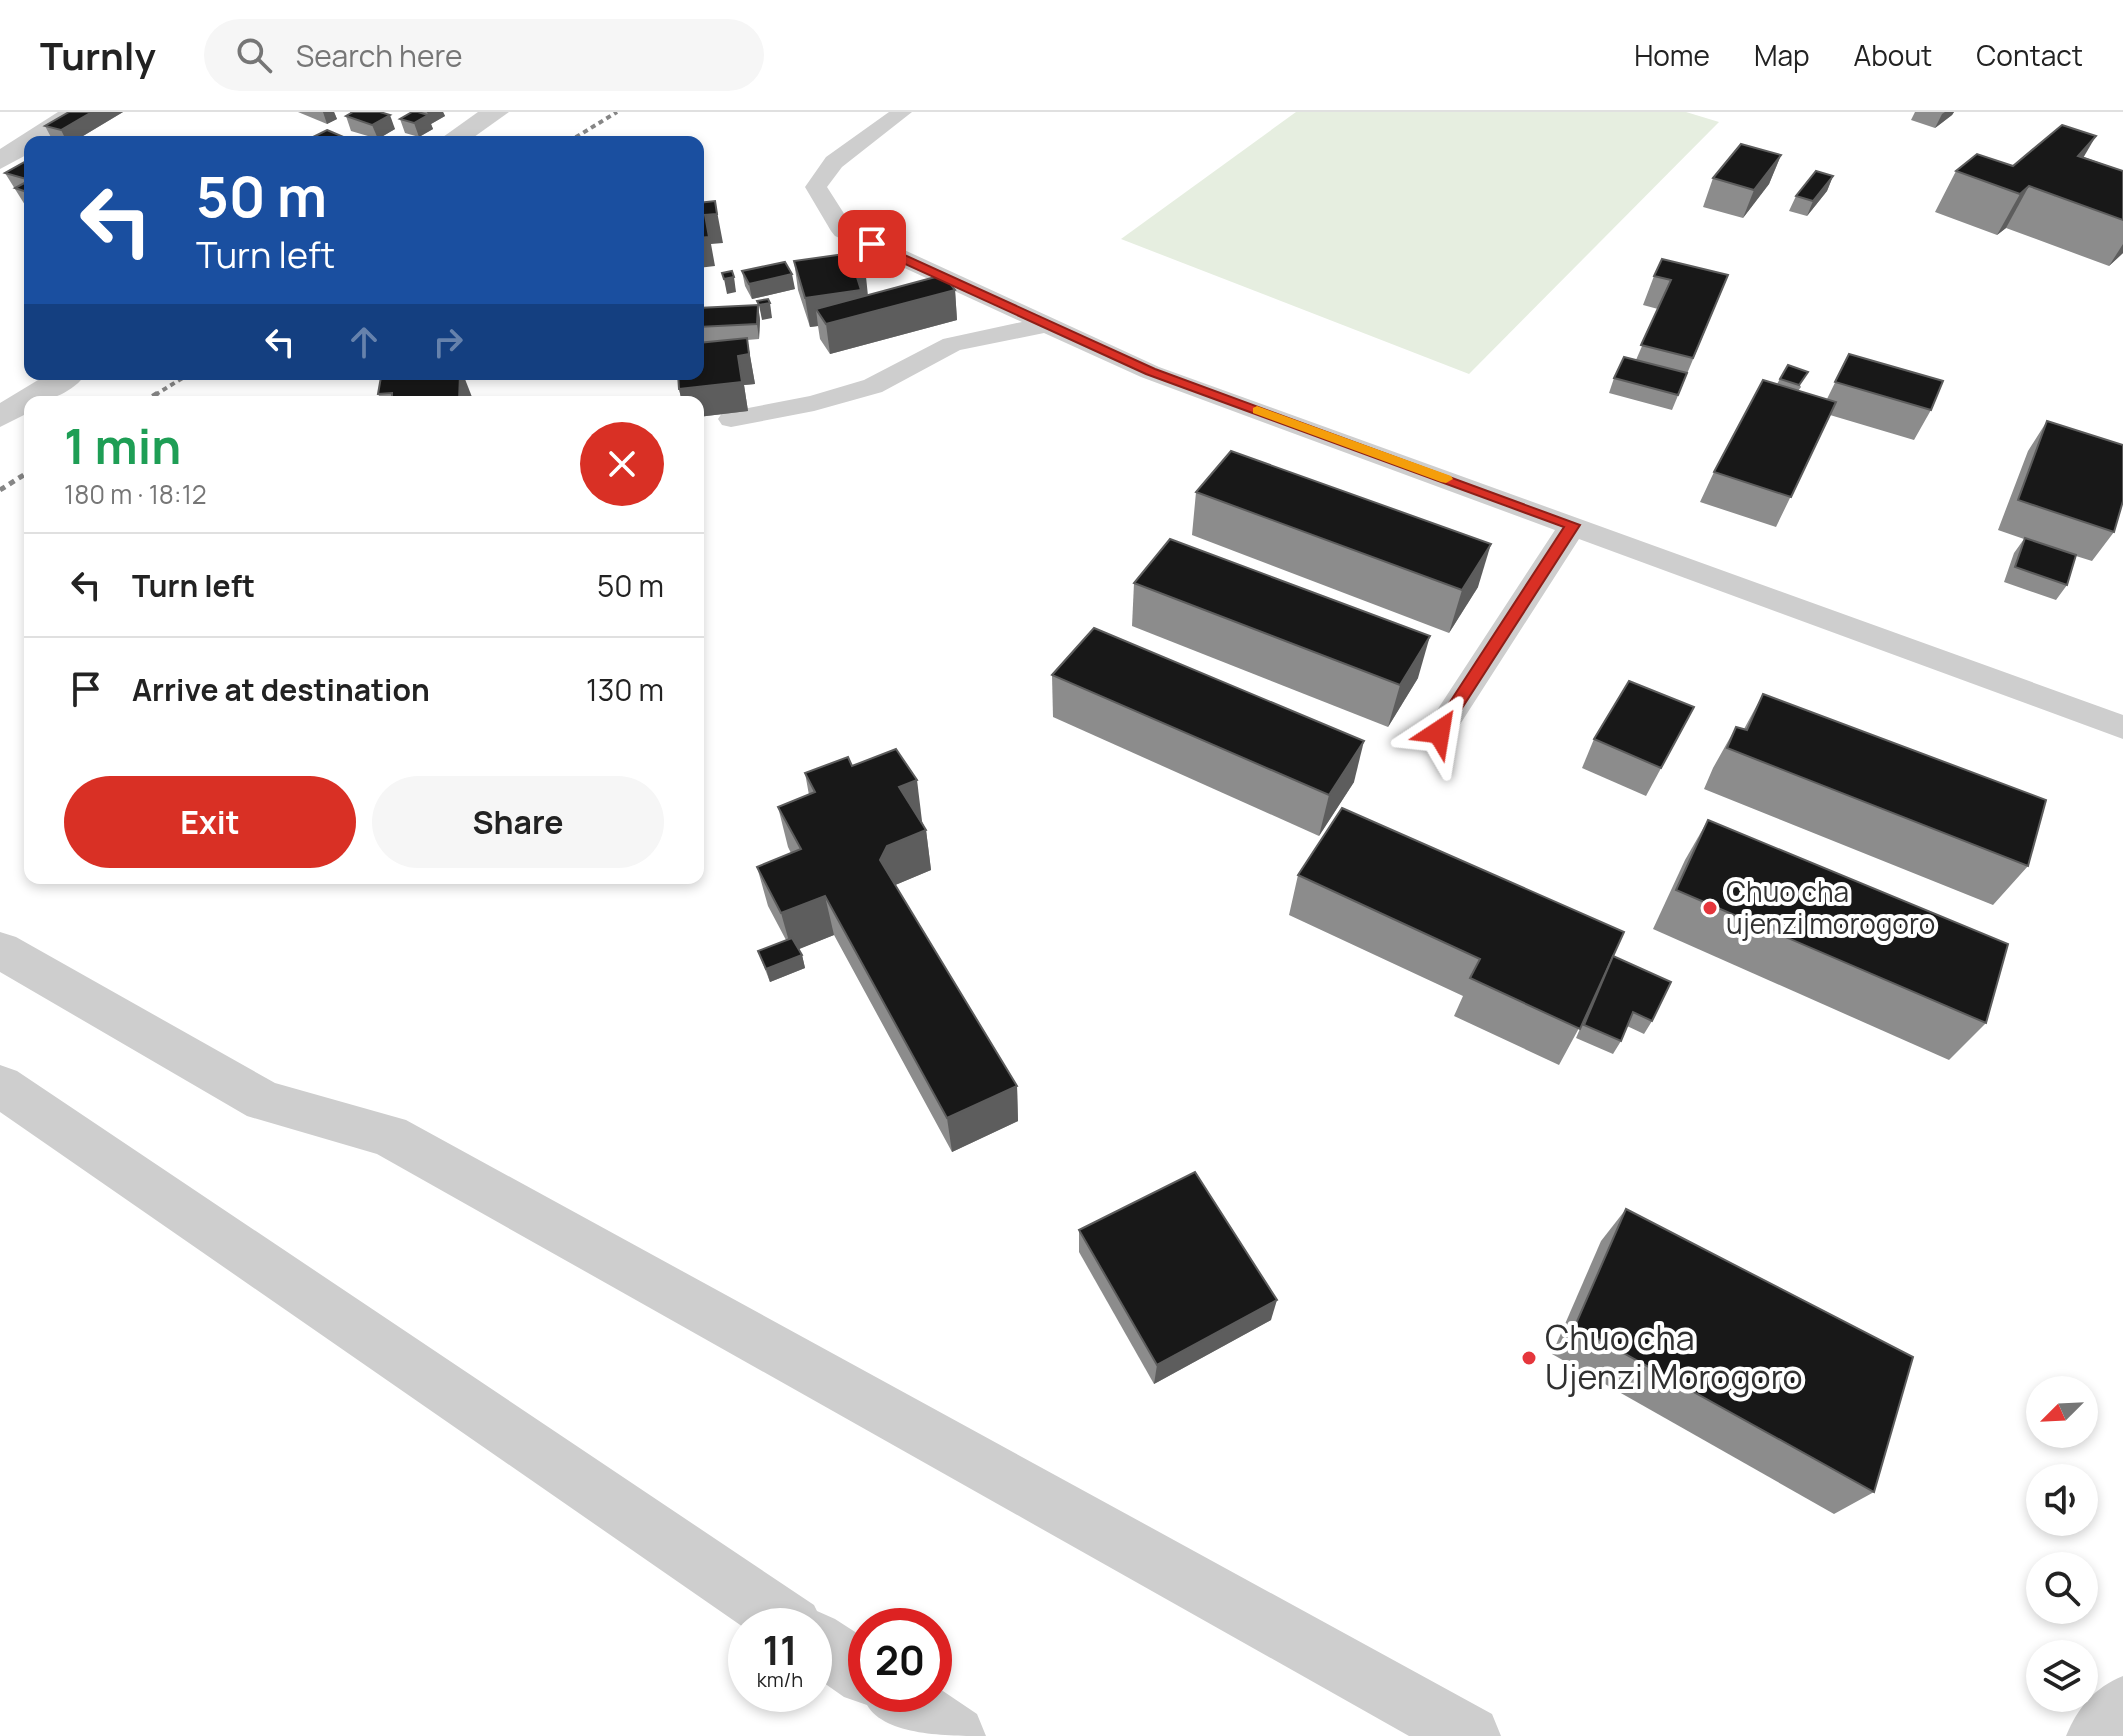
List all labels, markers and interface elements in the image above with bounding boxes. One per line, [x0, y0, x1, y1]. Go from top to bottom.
search box [204, 19, 764, 91]
text: Turnly [40, 29, 156, 81]
icon: search [232, 33, 276, 77]
text: Search here [296, 35, 463, 76]
text: Home [1634, 36, 1710, 74]
text: Map [1754, 36, 1810, 74]
text: About [1854, 36, 1932, 74]
text: Contact [1976, 36, 2083, 74]
text: 50 m [196, 157, 327, 234]
icon: left [64, 168, 168, 272]
pin [838, 210, 906, 278]
icon: arrive [850, 222, 894, 266]
text: Turn left [196, 230, 335, 279]
icon: left [258, 320, 302, 364]
icon: ahead [342, 320, 386, 364]
icon: right [426, 320, 470, 364]
text: 1 min [64, 413, 181, 478]
button: close [580, 422, 664, 506]
text: 180 m · 18:12 [64, 476, 207, 512]
icon: left [64, 563, 108, 607]
text: Turn left [132, 565, 255, 606]
text: 50 m [597, 565, 664, 606]
icon: arrive [64, 667, 108, 711]
text: Arrive at destination [132, 669, 430, 710]
text: 130 m [586, 669, 664, 710]
position arrow [1397, 690, 1481, 774]
button: Exit [64, 776, 356, 868]
button: Share [372, 776, 664, 868]
place label: Chuo cha ujenzi morogoro [1726, 872, 1935, 942]
marker: Chuo cha ujenzi morogoro [1701, 899, 1719, 917]
place label: Chuo cha Ujenzi Morogoro [1545, 1314, 1803, 1399]
marker: Chuo cha Ujenzi Morogoro [1520, 1349, 1538, 1367]
north arrow [2026, 1376, 2098, 1448]
map controls [2026, 1376, 2098, 1712]
button: sound [2026, 1464, 2098, 1536]
button: search [2026, 1552, 2098, 1624]
speed limit sign: 20 [848, 1608, 952, 1712]
text: 11 [762, 1622, 798, 1677]
button: layers [2026, 1640, 2098, 1712]
text: km/h [757, 1666, 803, 1693]

